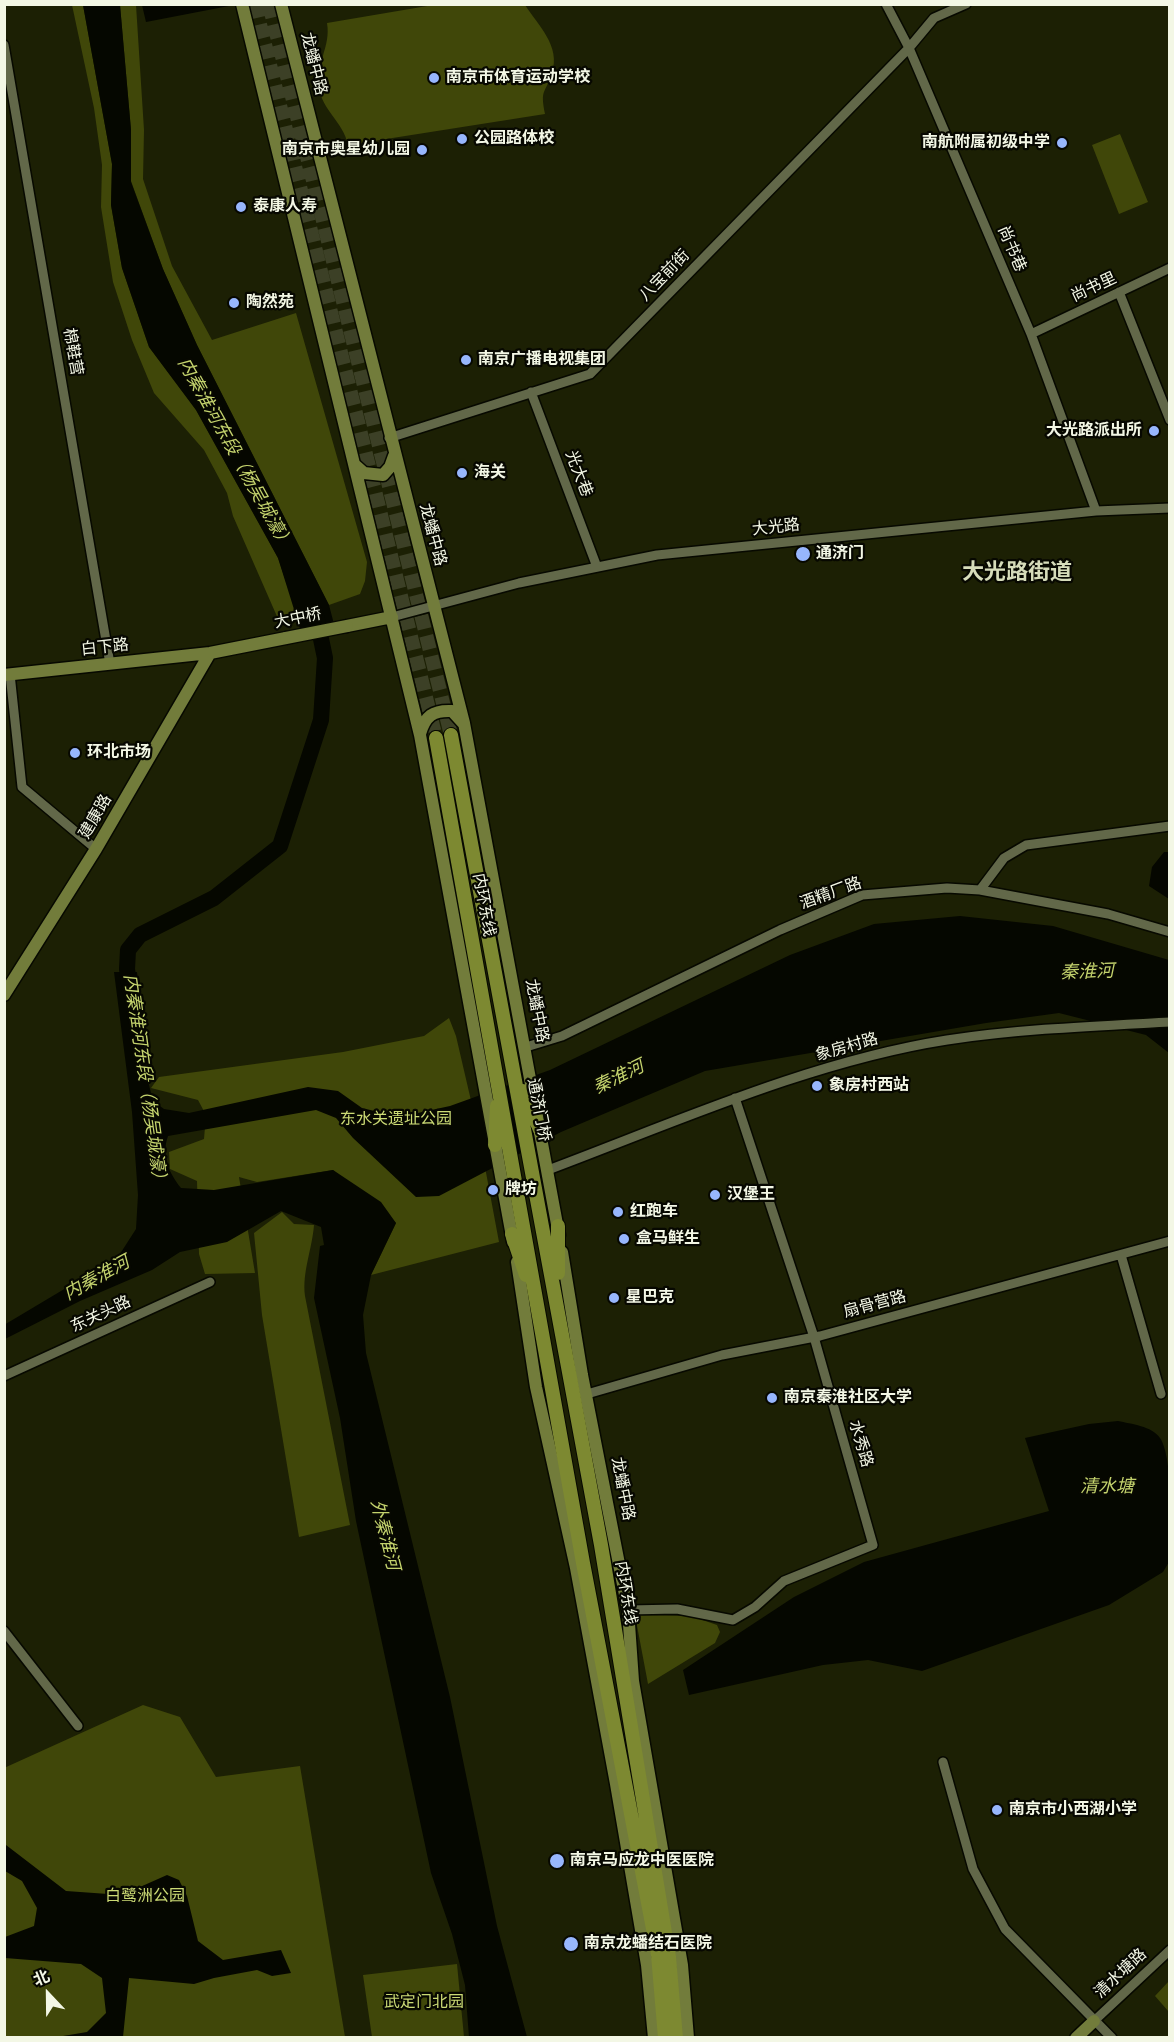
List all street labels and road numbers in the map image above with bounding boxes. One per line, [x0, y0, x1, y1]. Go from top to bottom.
street label: 龙蟠中路 [296, 31, 330, 97]
street label: 尚书巷 [993, 223, 1029, 275]
street label: 八宝前街 [636, 246, 694, 306]
street label: 尚书里 [1068, 269, 1120, 307]
street label: 棉鞋营 [58, 327, 86, 377]
street label: 光大巷 [560, 448, 596, 500]
street label: 龙蟠中路 [414, 502, 450, 568]
street label: 大光路 [751, 516, 801, 540]
street label: 大中桥 [273, 605, 323, 633]
street label: 白下路 [80, 636, 130, 660]
street label: 建康路 [76, 791, 116, 843]
street label: 内环东线 [468, 872, 498, 938]
street label: 酒精厂路 [798, 874, 864, 914]
street label: 龙蟠中路 [520, 978, 552, 1044]
street label: 象房村路 [814, 1030, 880, 1066]
street label: 通济门桥 [522, 1077, 554, 1143]
street label: 扇骨营路 [842, 1287, 908, 1323]
street label: 东关头路 [68, 1293, 134, 1337]
street label: 水秀路 [844, 1418, 876, 1470]
street label: 龙蟠中路 [606, 1456, 638, 1522]
street label: 内环东线 [611, 1560, 639, 1626]
street label: 清水塘路 [1091, 1945, 1151, 2003]

